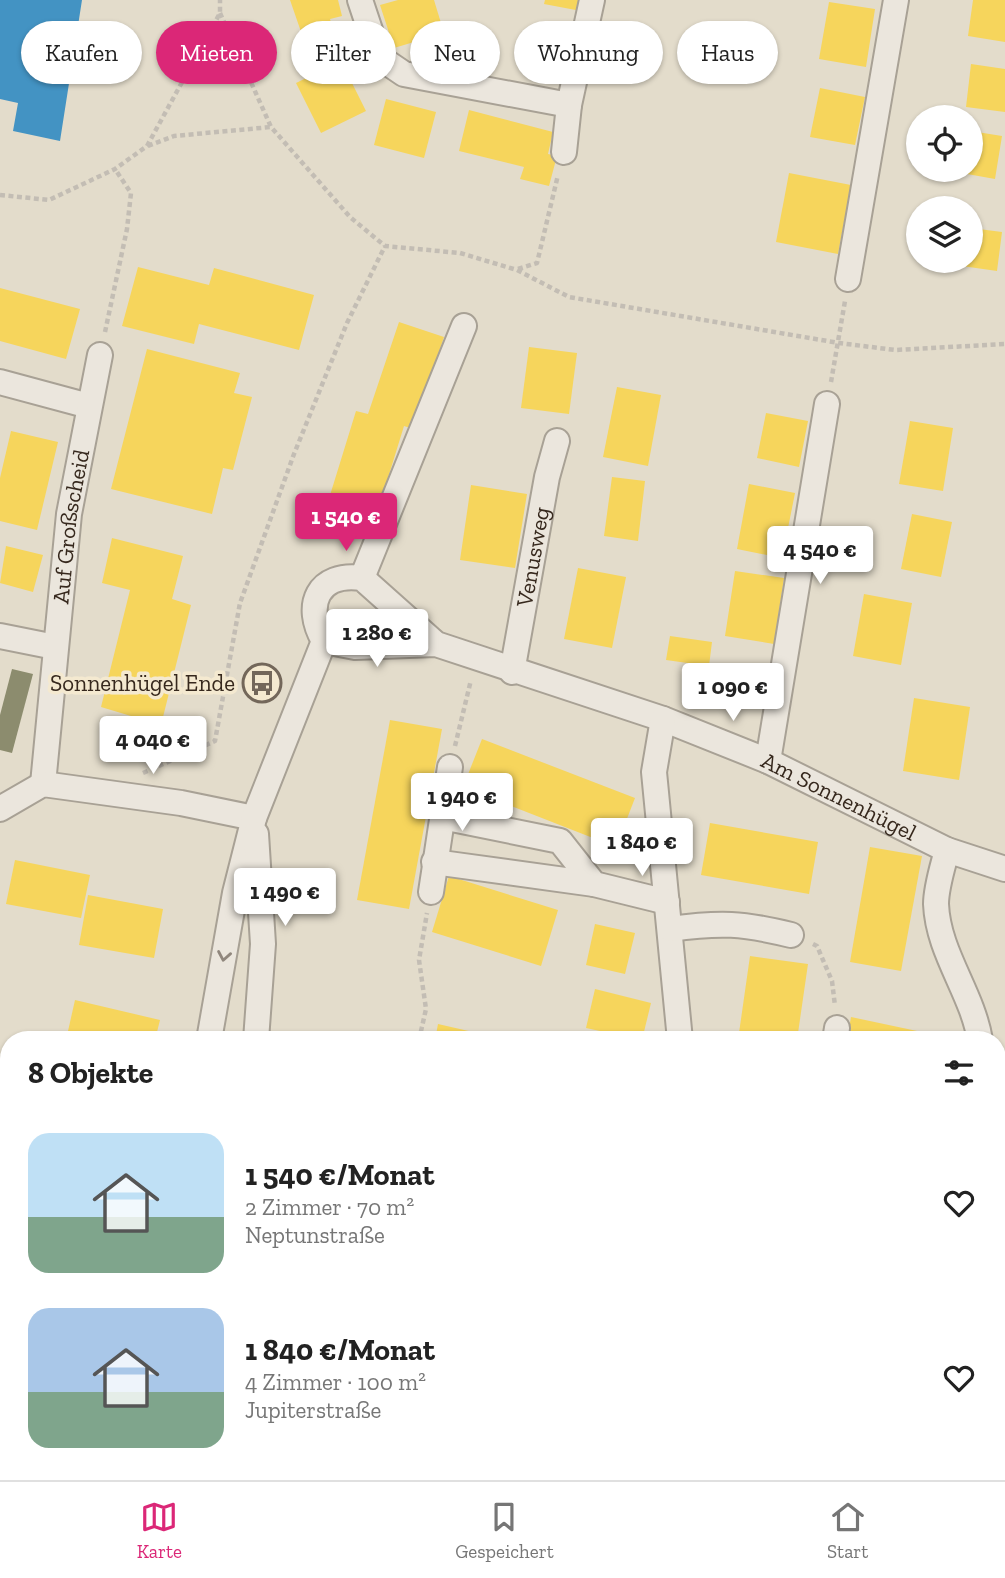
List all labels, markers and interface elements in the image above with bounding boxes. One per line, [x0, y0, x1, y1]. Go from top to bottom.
chip: Kaufen [21, 21, 142, 84]
chip: Mieten [156, 21, 277, 84]
chip: Filter [291, 21, 396, 84]
chip: Neu [410, 21, 500, 84]
chip: Wohnung [514, 21, 663, 84]
chip: Haus [677, 21, 778, 84]
map controls [906, 105, 983, 273]
button: locate [906, 105, 983, 182]
button: layers [906, 196, 983, 273]
street label: Auf Großscheid [46, 446, 95, 605]
pin: 1 540 € [281, 494, 411, 553]
text: 1 540 € [311, 502, 381, 530]
street label: Venusweg [510, 504, 555, 610]
pin: 4 540 € [755, 526, 885, 586]
text: 4 540 € [783, 535, 857, 563]
pin: 1 280 € [312, 610, 442, 669]
text: 1 280 € [342, 618, 412, 646]
bus stop icon: Sonnenhügel Ende [241, 662, 283, 704]
pin: 1 090 € [668, 664, 798, 723]
place label: Sonnenhügel Ende [50, 669, 235, 697]
text: 1 090 € [698, 672, 768, 700]
pin: 4 040 € [88, 716, 218, 776]
text: 4 040 € [116, 725, 190, 753]
street label: Am Sonnenhügel [757, 746, 921, 847]
pin: 1 940 € [397, 774, 527, 833]
text: 1 940 € [427, 782, 497, 810]
pin: 1 840 € [577, 818, 707, 878]
text: 1 840 € [607, 827, 677, 855]
pin: 1 490 € [220, 869, 350, 928]
text: 1 490 € [250, 877, 320, 905]
one-way arrow [217, 950, 232, 962]
icon: filters [940, 1054, 978, 1092]
text: 8 Objekte [28, 1055, 153, 1091]
text: 1 540 €/Monat [245, 1157, 434, 1193]
icon: home [84, 1161, 168, 1245]
icon: heart [940, 1184, 978, 1222]
text: 2 Zimmer · 70 m² [245, 1193, 414, 1221]
text: Neptunstraße [245, 1221, 385, 1249]
text: 1 840 €/Monat [245, 1332, 435, 1368]
icon: home [84, 1336, 168, 1420]
icon: heart [940, 1359, 978, 1397]
text: 4 Zimmer · 100 m² [245, 1368, 426, 1396]
text: Jupiterstraße [245, 1396, 381, 1424]
tab: Karte [137, 1498, 182, 1563]
tab: Gespeichert [455, 1498, 554, 1563]
tab: Start [827, 1498, 868, 1563]

